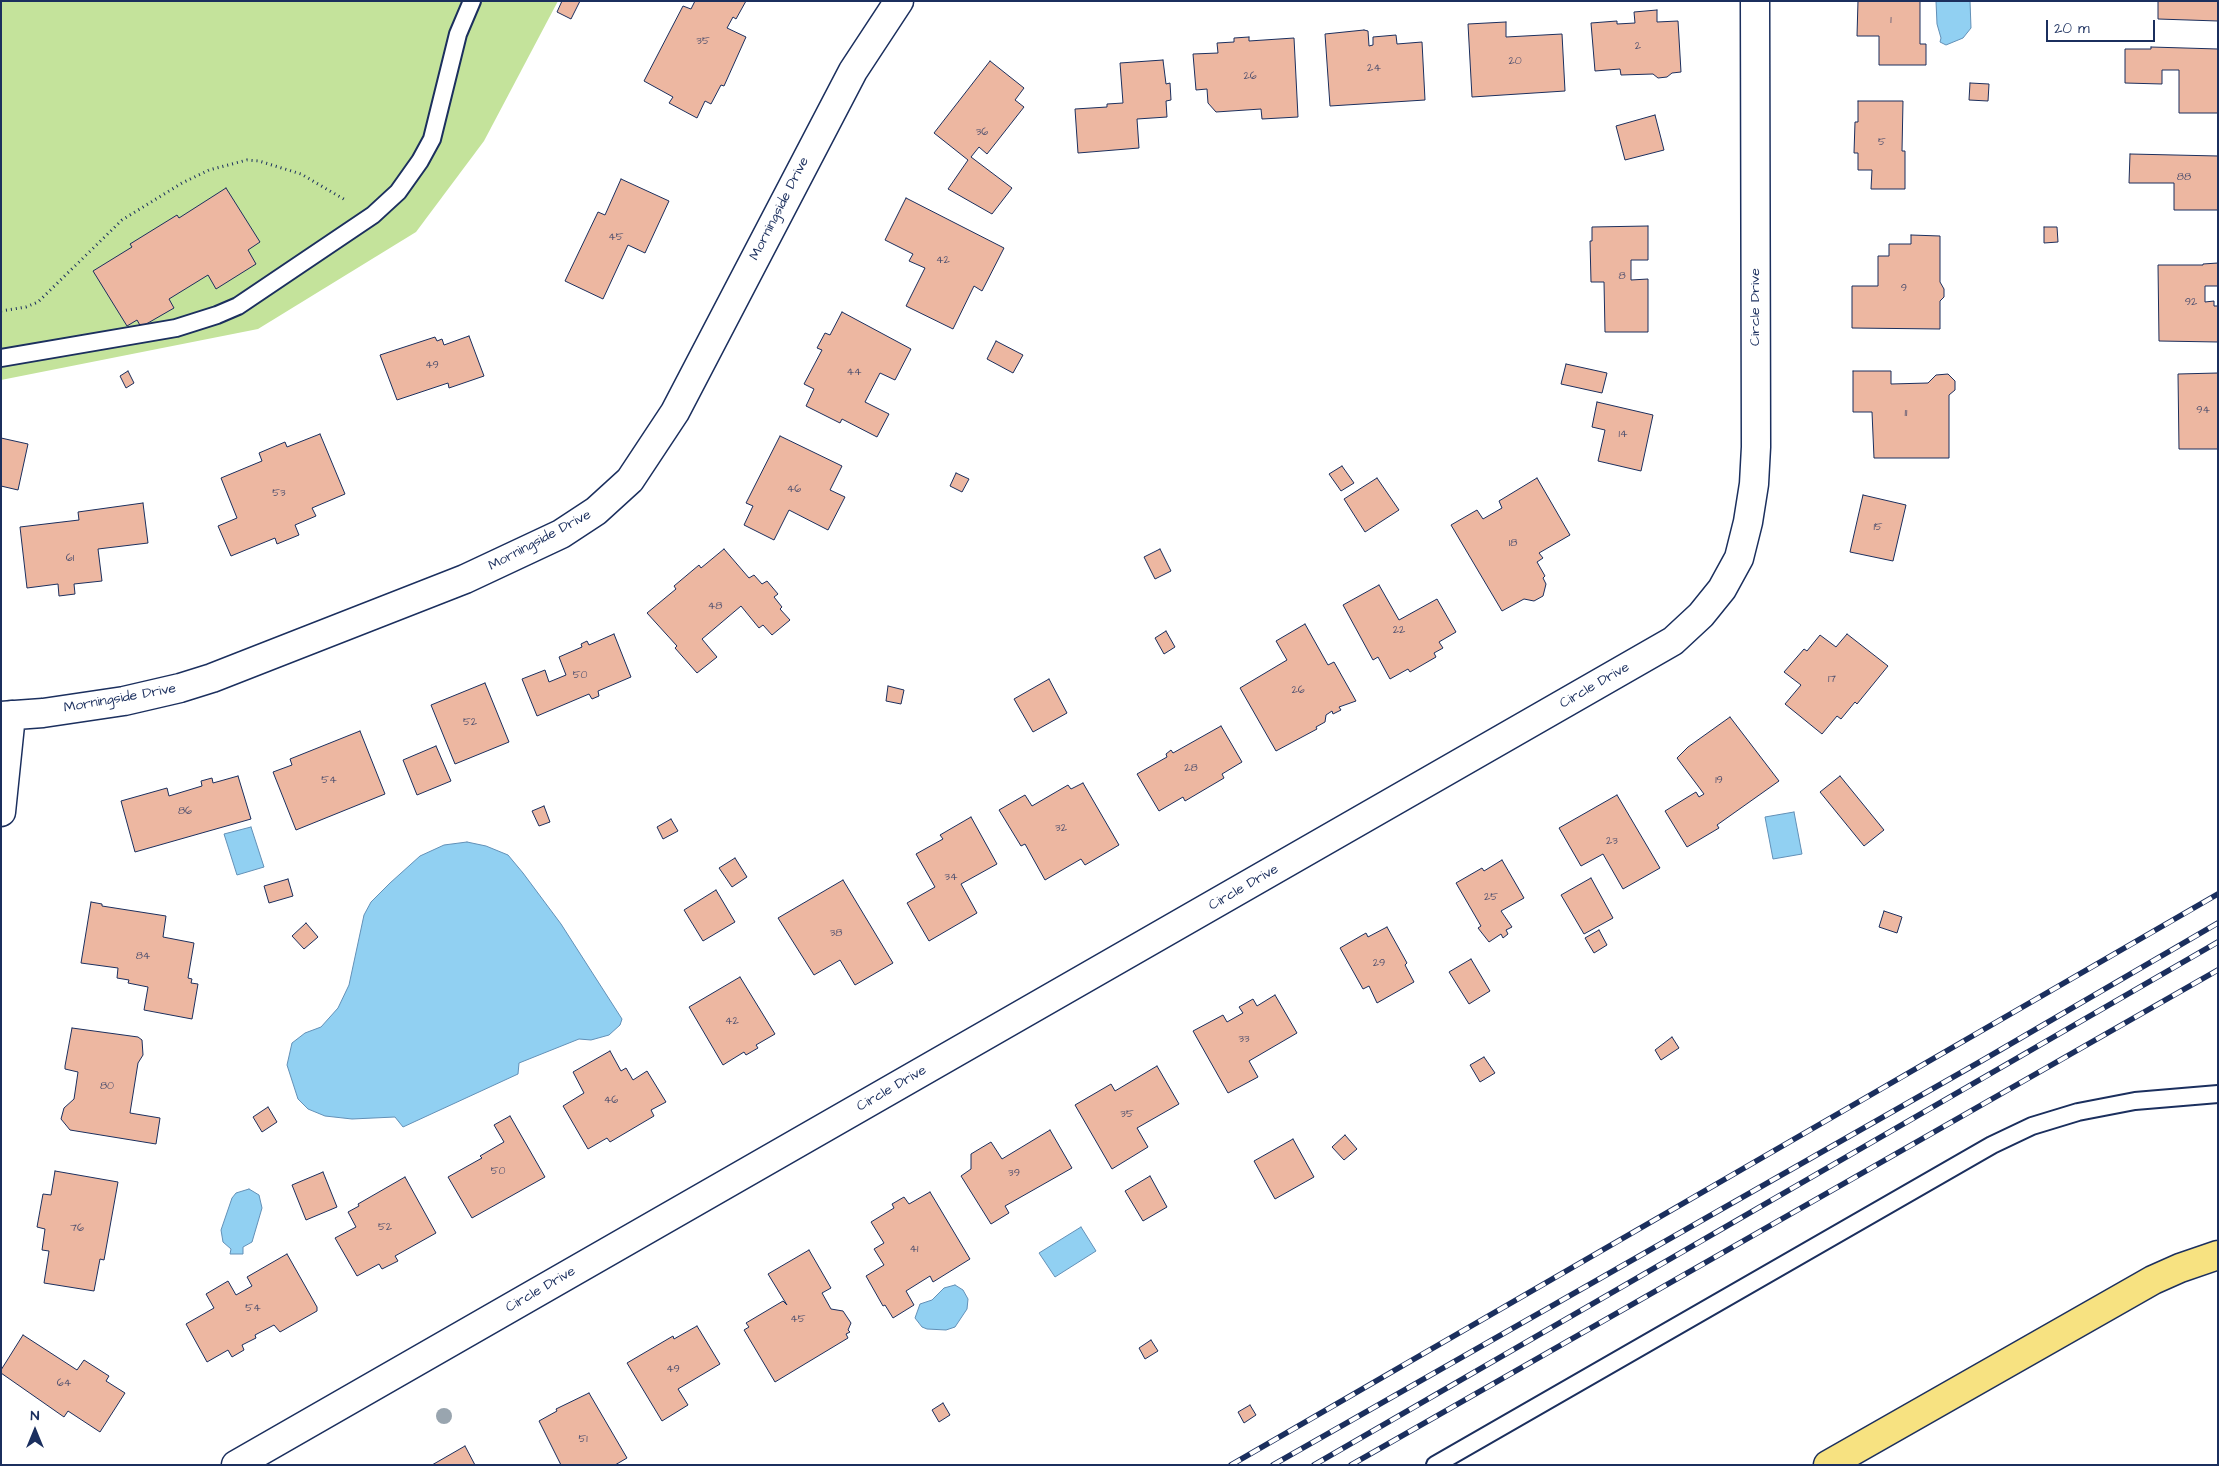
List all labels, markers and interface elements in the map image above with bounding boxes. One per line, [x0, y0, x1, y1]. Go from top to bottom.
scale bar [2049, 10, 2158, 42]
house number: 1 [1890, 14, 1892, 28]
text: 20 m [2054, 18, 2090, 39]
house number: 35 [696, 35, 710, 49]
house number: 2 [1635, 40, 1641, 54]
house number: 20 [1508, 55, 1522, 69]
house number: 24 [1367, 62, 1381, 76]
house number: 26 [1243, 70, 1257, 84]
house number: 36 [976, 126, 988, 140]
house number: 5 [1878, 136, 1886, 150]
street label: Morningside Drive [747, 154, 813, 264]
house number: 88 [2177, 171, 2191, 185]
house number: 45 [608, 231, 624, 245]
house number: 42 [936, 254, 950, 268]
street label: Circle Drive [1748, 268, 1764, 346]
house number: 8 [1618, 270, 1626, 284]
house number: 9 [1901, 282, 1907, 296]
house number: 92 [2185, 296, 2197, 310]
house number: 49 [425, 359, 439, 373]
house number: 44 [847, 366, 861, 380]
house number: 94 [2196, 404, 2210, 418]
house number: 11 [1905, 407, 1907, 421]
house number: 14 [1619, 428, 1627, 442]
house number: 46 [787, 483, 801, 497]
house number: 53 [272, 487, 286, 501]
street label: Morningside Drive [486, 507, 594, 575]
house number: 15 [1873, 521, 1883, 535]
house number: 18 [1509, 537, 1517, 551]
house number: 61 [66, 552, 74, 566]
house number: 48 [708, 600, 722, 614]
house number: 22 [1393, 624, 1405, 638]
street label: Circle Drive [1557, 659, 1633, 713]
house number: 50 [573, 669, 587, 683]
house number: 17 [1828, 673, 1836, 687]
street label: Morningside Drive [63, 681, 177, 717]
house number: 26 [1291, 684, 1305, 698]
house number: 52 [463, 716, 477, 730]
house number: 28 [1184, 762, 1198, 776]
house number: 54 [321, 774, 337, 788]
house number: 19 [1715, 774, 1723, 788]
house number: 86 [178, 805, 192, 819]
house number: 32 [1055, 822, 1067, 836]
house number: 23 [1606, 835, 1618, 849]
street label: Circle Drive [1206, 861, 1282, 915]
house number: 34 [944, 871, 958, 885]
house number: 25 [1484, 891, 1498, 905]
house number: 38 [830, 927, 842, 941]
house number: 84 [136, 950, 150, 964]
house number: 29 [1373, 957, 1385, 971]
house number: 42 [725, 1015, 739, 1029]
house number: 33 [1238, 1033, 1250, 1047]
street label: Circle Drive [854, 1062, 930, 1116]
house number: 80 [100, 1080, 114, 1094]
house number: 46 [604, 1094, 618, 1108]
house number: 35 [1120, 1108, 1134, 1122]
house number: 50 [491, 1165, 505, 1179]
house number: 39 [1008, 1167, 1020, 1181]
house number: 52 [378, 1221, 392, 1235]
house number: 76 [70, 1222, 84, 1236]
house number: 41 [910, 1243, 918, 1257]
street label: Circle Drive [503, 1263, 579, 1317]
house number: 54 [245, 1302, 261, 1316]
house number: 45 [790, 1313, 806, 1327]
house number: 49 [666, 1363, 680, 1377]
house number: 64 [57, 1377, 71, 1391]
north arrow [10, 1406, 60, 1456]
text: N [31, 1406, 39, 1426]
house number: 51 [578, 1433, 588, 1447]

